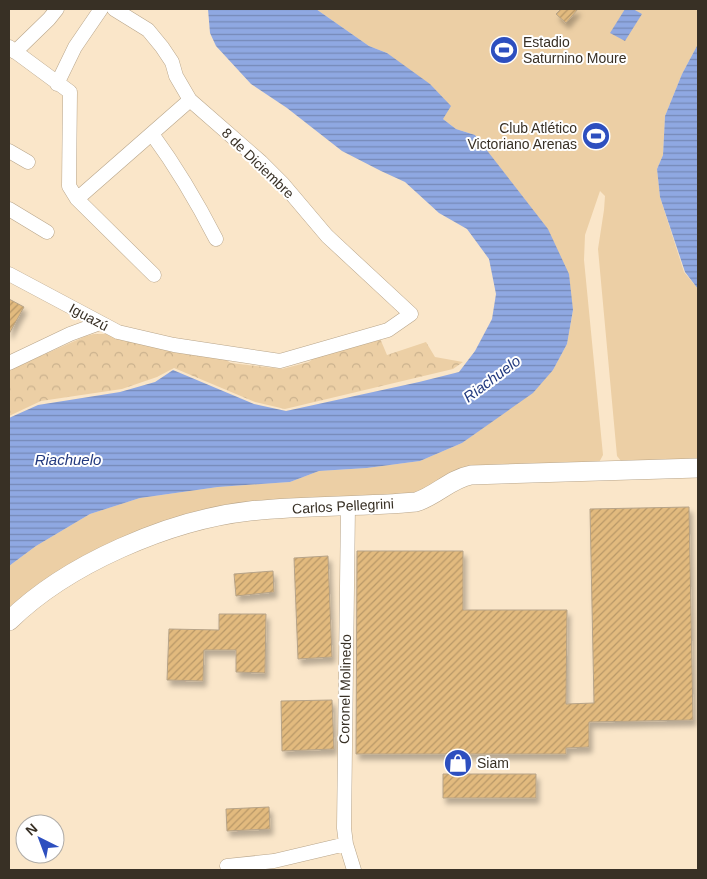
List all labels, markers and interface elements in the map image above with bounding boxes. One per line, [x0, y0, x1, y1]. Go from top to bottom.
place label: Estadio Saturnino Moure [523, 34, 627, 66]
sports icon: Estadio Saturnino Moure [489, 35, 519, 65]
place label: Club Atlético Victoriano Arenas [468, 120, 577, 152]
sports icon: Club Atlético Victoriano Arenas [581, 121, 611, 151]
street label: 8 de Diciembre [219, 125, 298, 202]
street label: Iguazú [67, 300, 111, 334]
water label: Riachuelo [460, 352, 523, 405]
water label: Riachuelo [35, 451, 101, 468]
street label: Carlos Pellegrini [292, 495, 394, 517]
street label: Coronel Molinedo [336, 634, 354, 744]
shop icon: Siam [443, 748, 473, 778]
place label: Siam [477, 755, 509, 771]
north arrow [15, 814, 65, 864]
text: N [22, 820, 40, 839]

